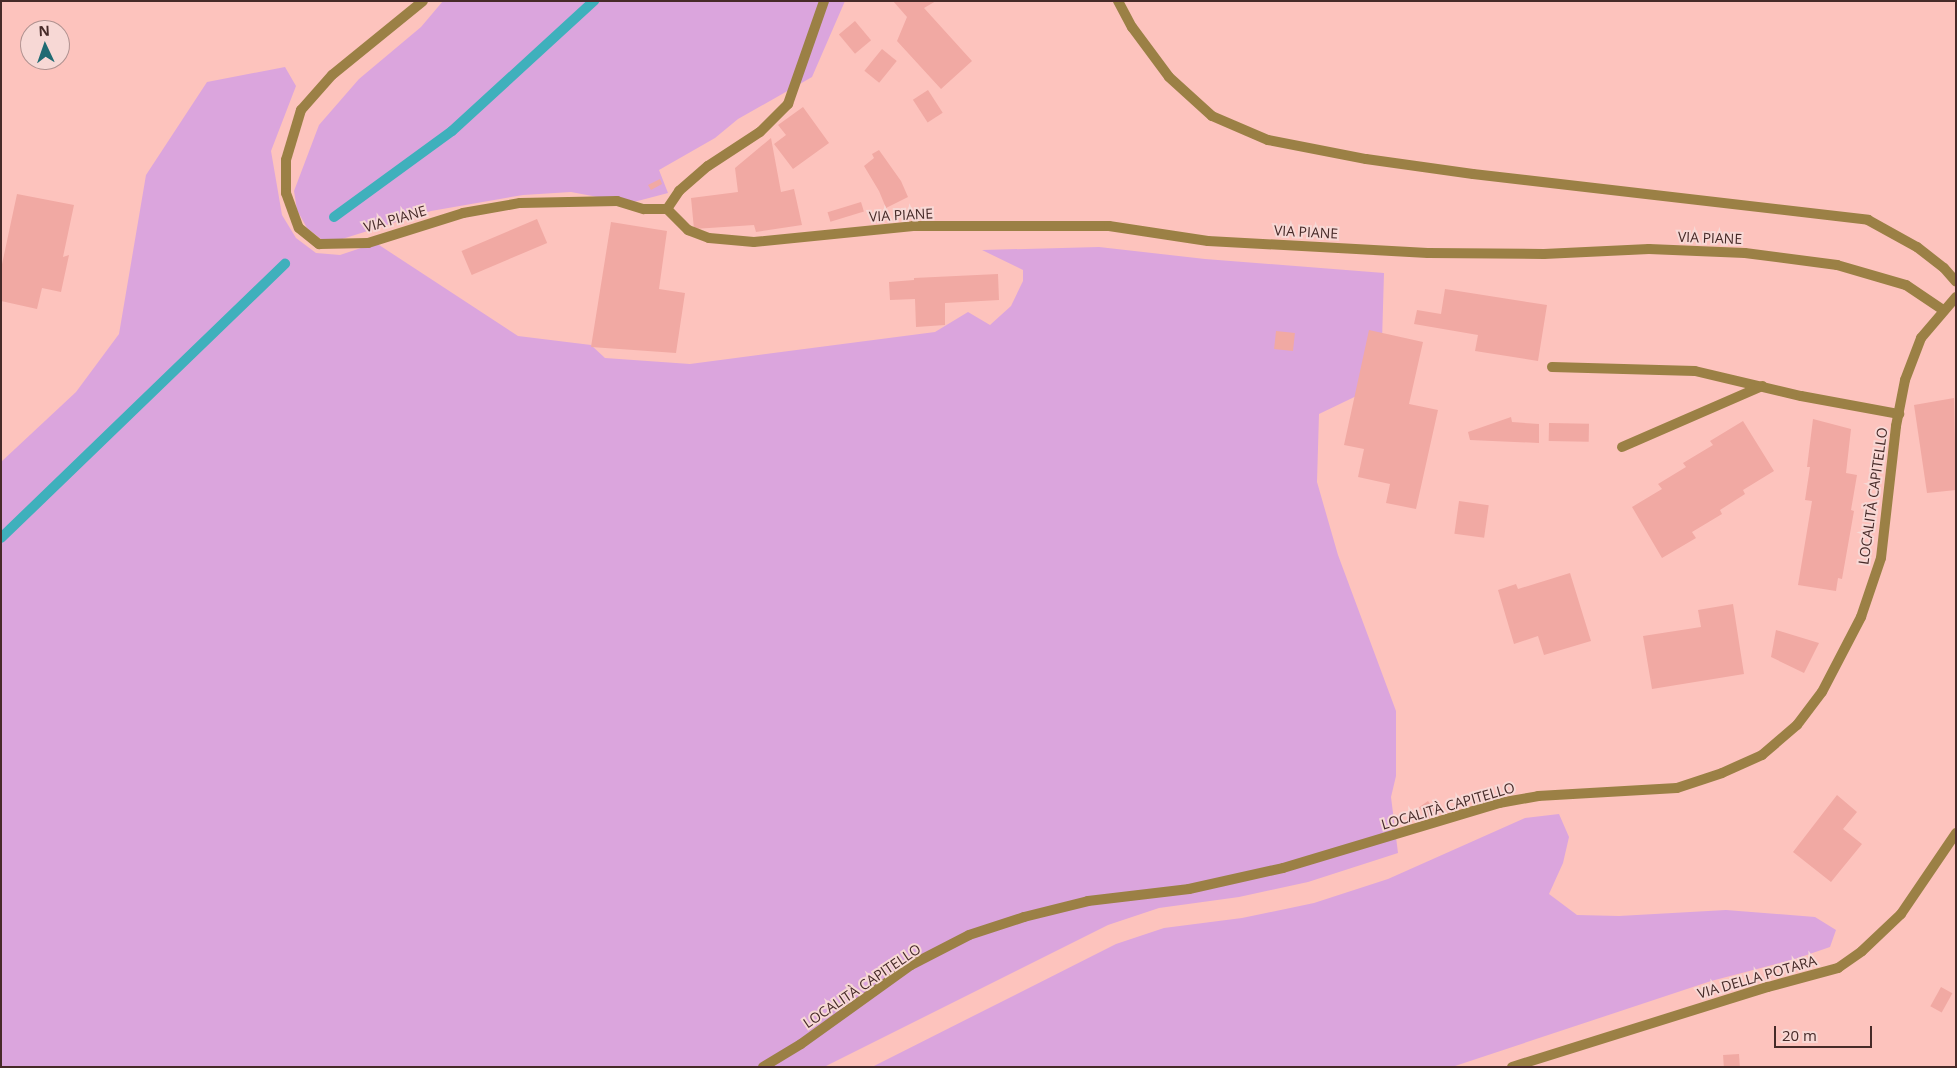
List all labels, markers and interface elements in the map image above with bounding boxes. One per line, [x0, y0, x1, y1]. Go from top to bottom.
north arrow [20, 20, 70, 70]
text: N [38, 21, 50, 40]
street label: VIA PIANE [362, 202, 428, 236]
street label: VIA PIANE [868, 205, 934, 225]
street label: VIA PIANE [1273, 222, 1339, 242]
street label: VIA PIANE [1678, 228, 1742, 248]
street label: LOCALITÀ CAPITELLO [1855, 426, 1891, 566]
street label: LOCALITÀ CAPITELLO [1379, 779, 1517, 833]
street label: LOCALITÀ CAPITELLO [800, 940, 924, 1032]
street label: VIA DELLA POTARA [1695, 952, 1819, 1002]
scale bar [1777, 1016, 1874, 1048]
text: 20 m [1782, 1025, 1817, 1045]

